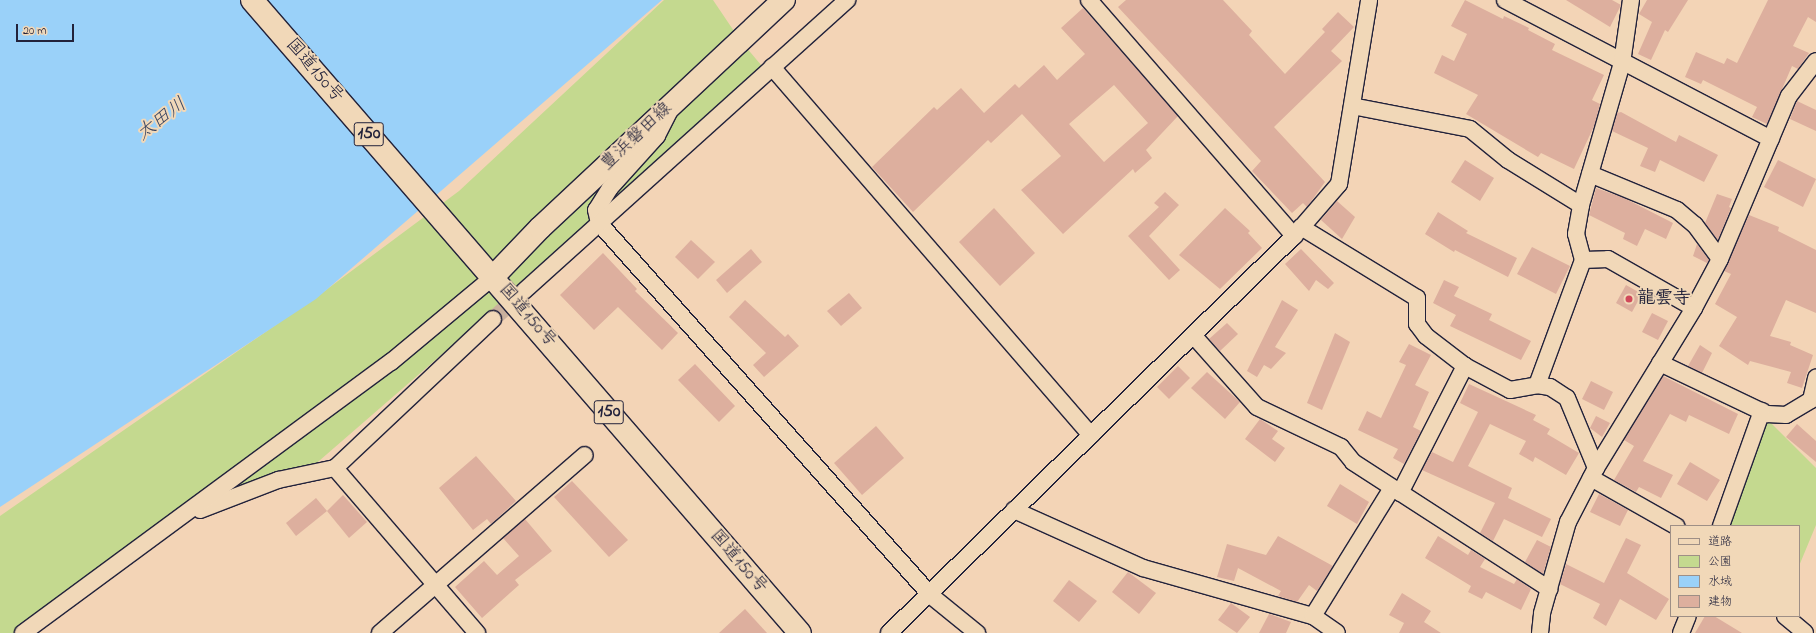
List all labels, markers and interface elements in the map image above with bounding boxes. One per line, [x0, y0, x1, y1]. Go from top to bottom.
scale bar [18, 16, 76, 42]
text: 20 m [23, 22, 46, 40]
street label: 国道150号 [280, 35, 348, 107]
water label: 太田川 [132, 94, 192, 146]
street label: 豊浜磐田線 [597, 98, 677, 176]
road number: 150 [353, 119, 385, 149]
street label: 国道150号 [493, 280, 561, 352]
place label: 龍雲寺 [1637, 288, 1691, 310]
marker: 龍雲寺 [1624, 294, 1634, 304]
road number: 150 [593, 397, 625, 427]
legend [1670, 525, 1800, 617]
street label: 国道150号 [704, 526, 772, 598]
text: 道路 [1708, 533, 1732, 551]
text: 公園 [1708, 553, 1732, 571]
text: 水域 [1708, 573, 1732, 591]
text: 建物 [1708, 593, 1732, 611]

